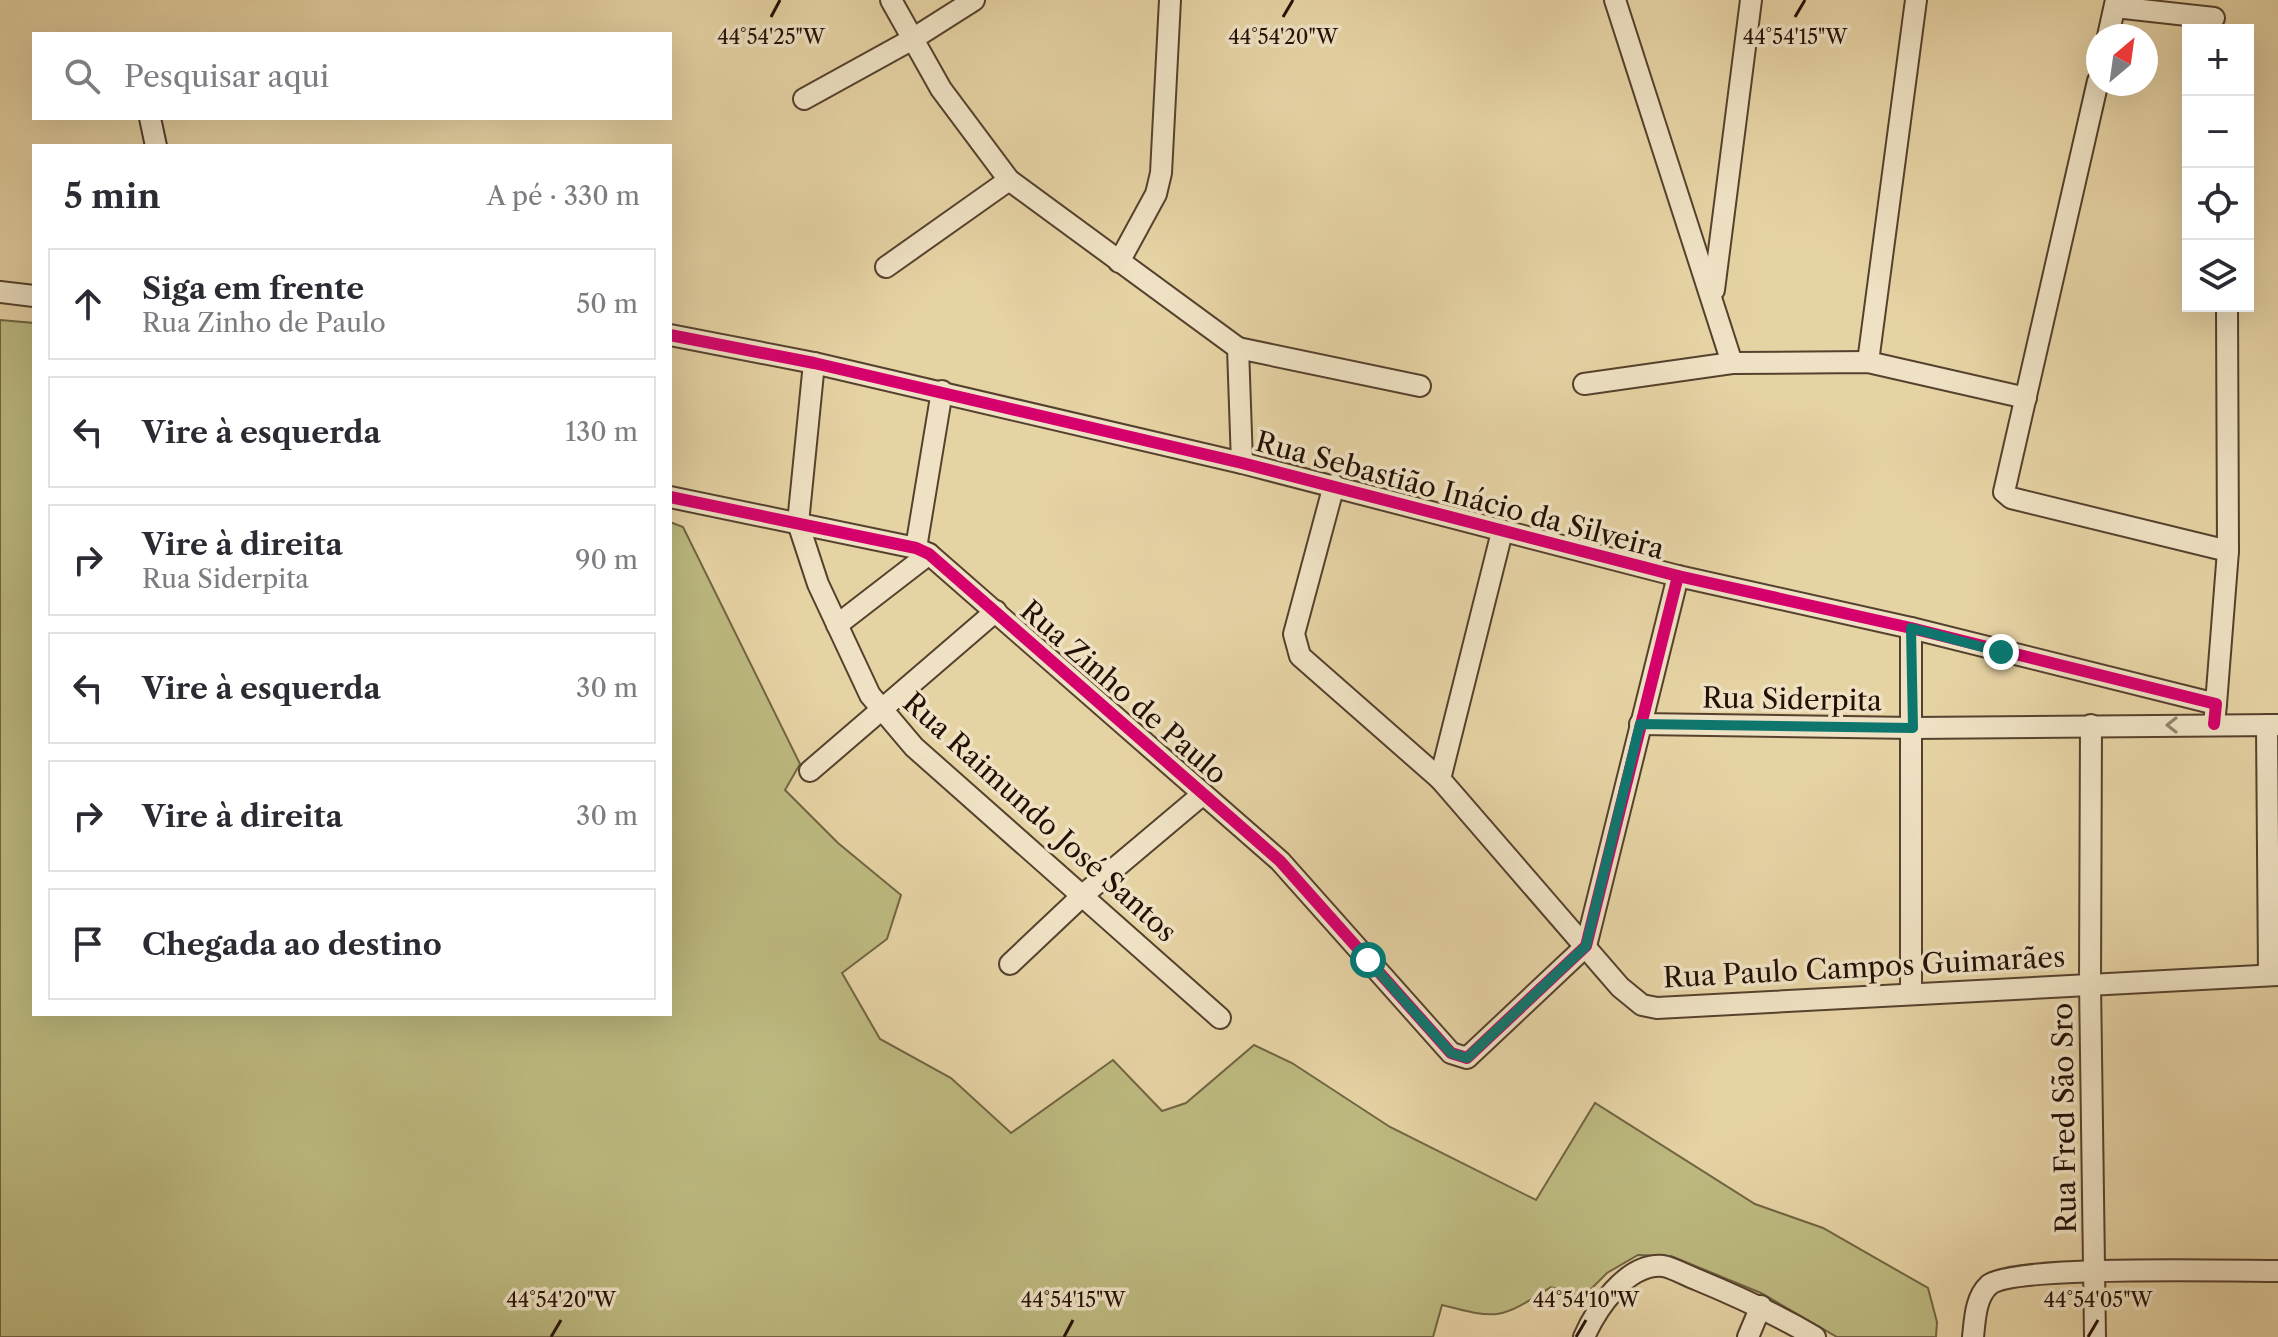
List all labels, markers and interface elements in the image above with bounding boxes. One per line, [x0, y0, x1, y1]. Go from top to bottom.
north arrow [2086, 24, 2158, 96]
map controls [2182, 24, 2254, 312]
button: + [2182, 24, 2254, 96]
text: 44°54'25"W [717, 25, 826, 49]
text: 44°54'20"W [1228, 25, 1339, 49]
text: 44°54'15"W [1743, 25, 1848, 49]
search box [32, 32, 672, 120]
icon: search [60, 54, 104, 98]
text: Pesquisar aqui [124, 58, 329, 95]
button: − [2182, 96, 2254, 168]
button: locate [2182, 168, 2254, 240]
text: 5 min [64, 175, 161, 217]
text: A pé · 330 m [487, 180, 640, 212]
button: layers [2182, 240, 2254, 312]
text: Siga em frente [142, 270, 364, 307]
icon: ahead [66, 282, 110, 326]
text: 50 m [576, 288, 638, 320]
text: Rua Zinho de Paulo [142, 307, 386, 339]
icon: left [66, 410, 110, 454]
text: Vire à esquerda [142, 414, 381, 451]
text: 130 m [565, 416, 638, 448]
street label: Rua Sebastião Inácio da Silveira [1252, 424, 1668, 566]
text: Vire à direita [142, 526, 343, 563]
icon: right [66, 538, 110, 582]
text: 90 m [575, 544, 638, 576]
text: Rua Siderpita [142, 563, 309, 595]
street label: Rua Zinho de Paulo [1014, 593, 1234, 791]
route end [1983, 634, 2019, 670]
icon: left [66, 666, 110, 710]
text: Vire à esquerda [142, 670, 381, 707]
text: 30 m [576, 672, 638, 704]
street label: Rua Siderpita [1702, 680, 1882, 718]
street label: Rua Raimundo José Santos [896, 685, 1184, 949]
one-way arrow [2165, 716, 2178, 734]
icon: right [66, 794, 110, 838]
text: Vire à direita [142, 798, 343, 835]
text: 30 m [576, 800, 638, 832]
icon: arrive [66, 922, 110, 966]
text: Chegada ao destino [142, 926, 442, 963]
street label: Rua Paulo Campos Guimarães [1662, 939, 2066, 995]
route start [1350, 942, 1386, 978]
street label: Rua Fred São Sro [2045, 1002, 2083, 1234]
text: 44°54'20"W [506, 1288, 617, 1312]
text: 44°54'15"W [1021, 1288, 1126, 1312]
text: 44°54'10"W [1533, 1288, 1640, 1312]
text: 44°54'05"W [2044, 1288, 2154, 1312]

